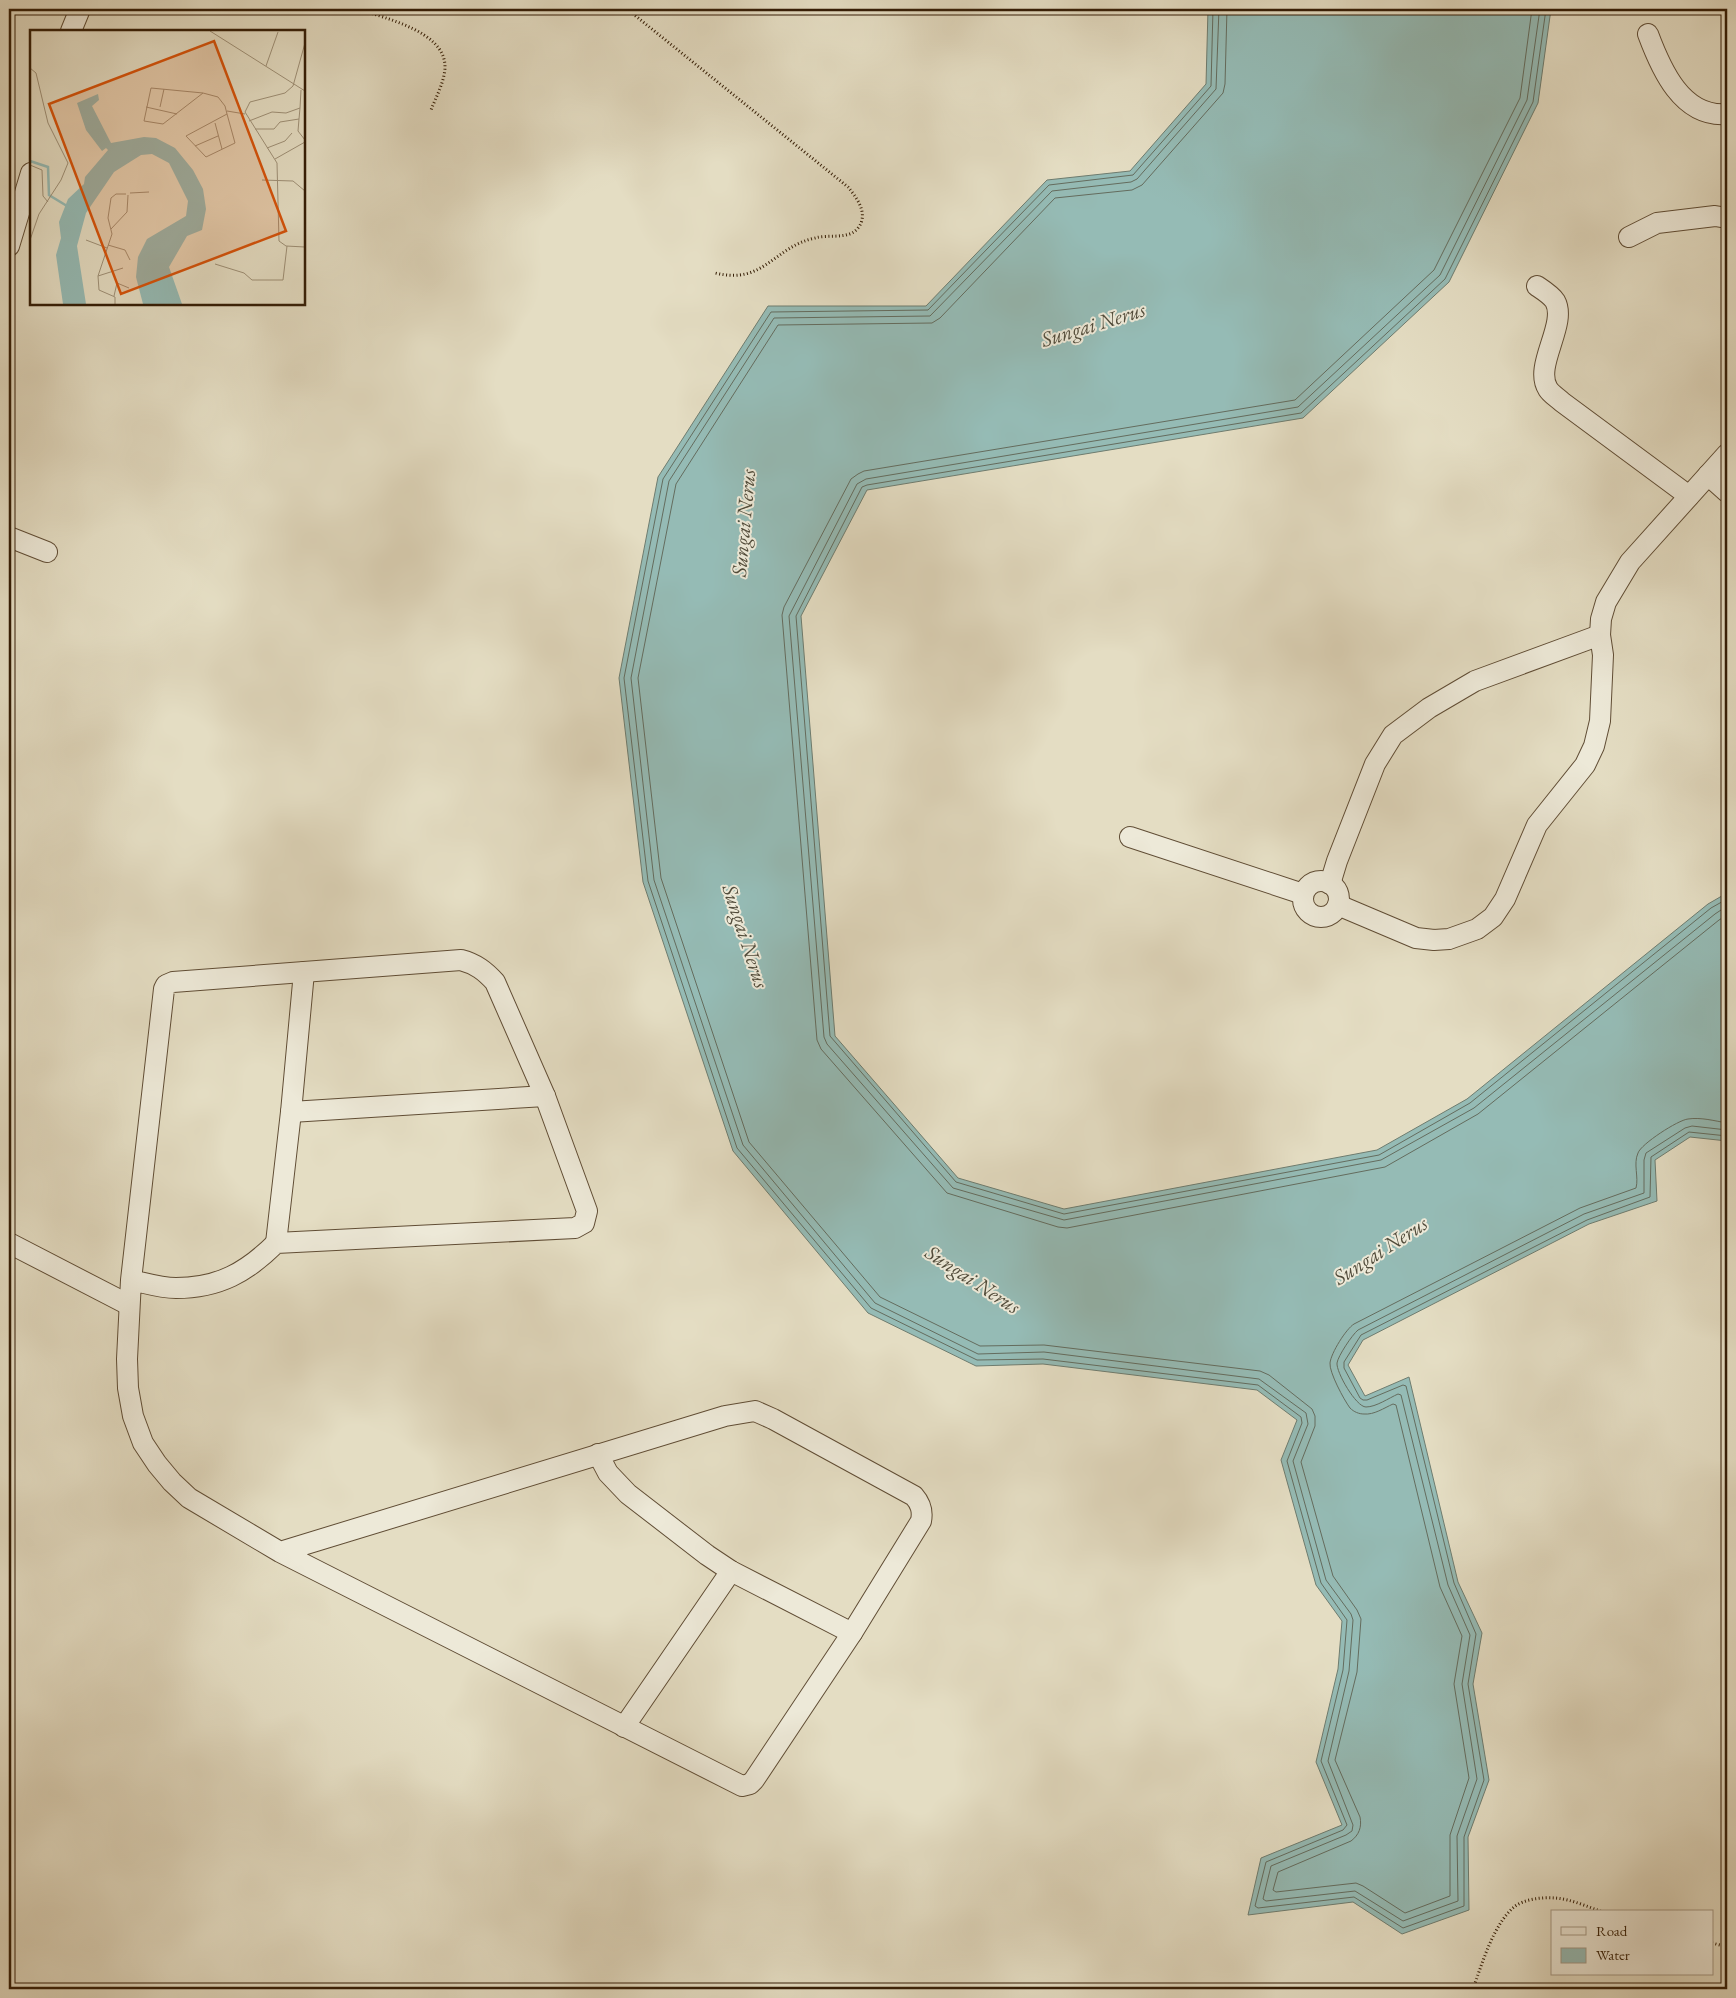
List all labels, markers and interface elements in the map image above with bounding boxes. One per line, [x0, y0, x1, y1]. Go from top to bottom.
inset map [30, 30, 305, 305]
water label: Sungai Nerus [1037, 295, 1149, 353]
water label: Sungai Nerus [725, 468, 761, 579]
water label: Sungai Nerus [716, 880, 776, 992]
water label: Sungai Nerus [1327, 1209, 1433, 1291]
water label: Sungai Nerus [920, 1238, 1026, 1320]
legend [1551, 1910, 1714, 1976]
text: Road [1596, 1921, 1628, 1940]
text: Water [1596, 1945, 1630, 1964]

